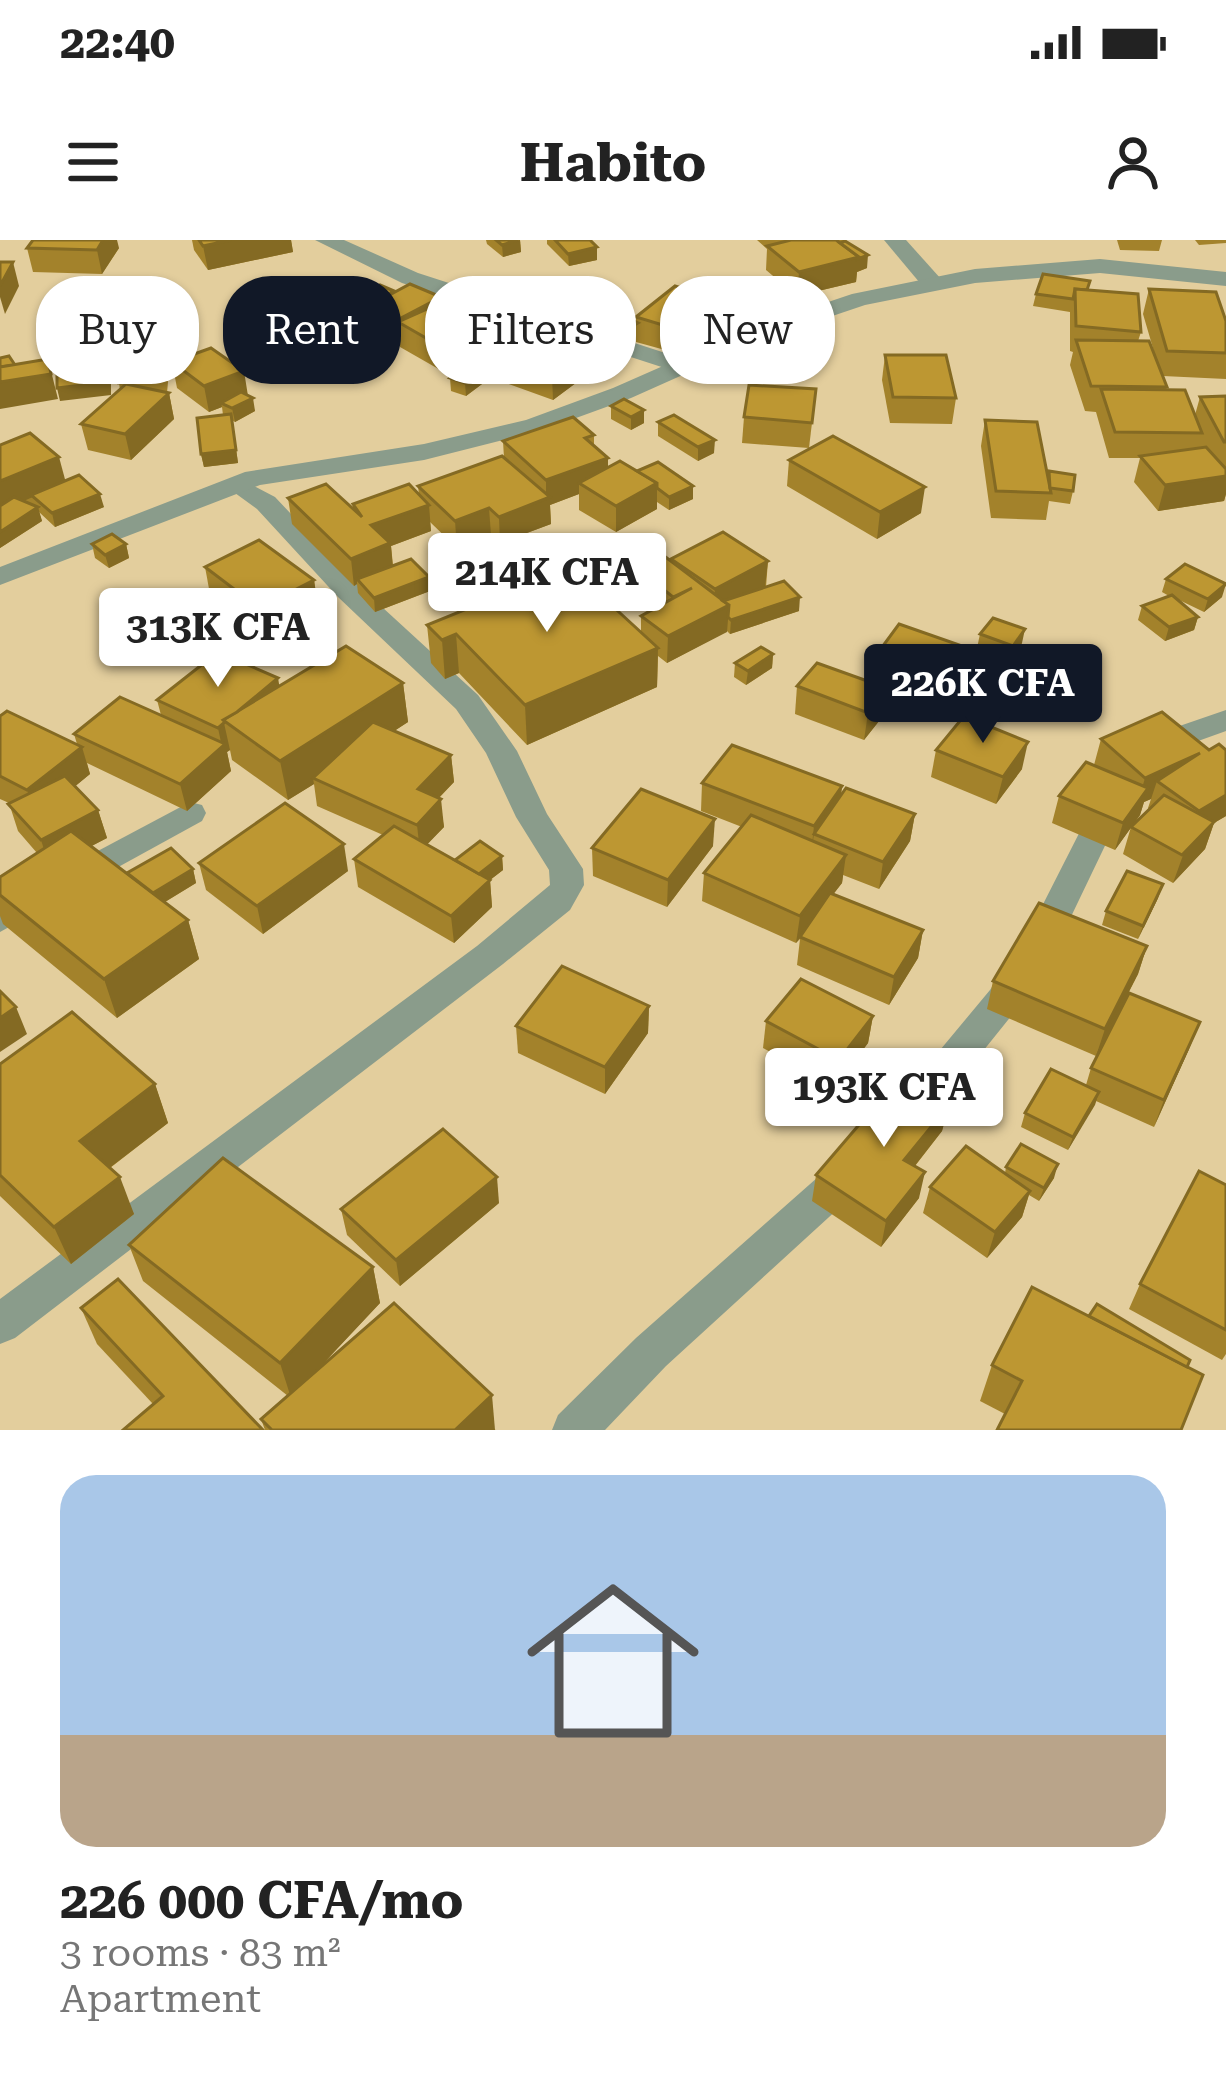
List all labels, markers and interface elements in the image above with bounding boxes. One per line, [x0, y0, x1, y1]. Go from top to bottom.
text: 22:40 [60, 16, 175, 69]
icon: menu [60, 129, 126, 195]
icon: person [1100, 129, 1166, 195]
text: Habito [520, 131, 706, 194]
chip: Buy [36, 276, 199, 384]
chip: Rent [223, 276, 401, 384]
chip: Filters [425, 276, 636, 384]
chip: New [660, 276, 835, 384]
pin: 214K CFA [423, 533, 671, 635]
text: 214K CFA [455, 549, 639, 595]
pin: 313K CFA [94, 588, 342, 690]
text: 313K CFA [126, 604, 310, 650]
pin: 226K CFA [859, 644, 1107, 746]
text: 226K CFA [891, 660, 1075, 706]
pin: 193K CFA [760, 1048, 1008, 1150]
text: 193K CFA [792, 1064, 976, 1110]
icon: home [505, 1553, 721, 1769]
text: 226 000 CFA/mo [60, 1871, 464, 1930]
text: 3 rooms · 83 m² [60, 1930, 341, 1976]
text: Apartment [60, 1976, 261, 2022]

